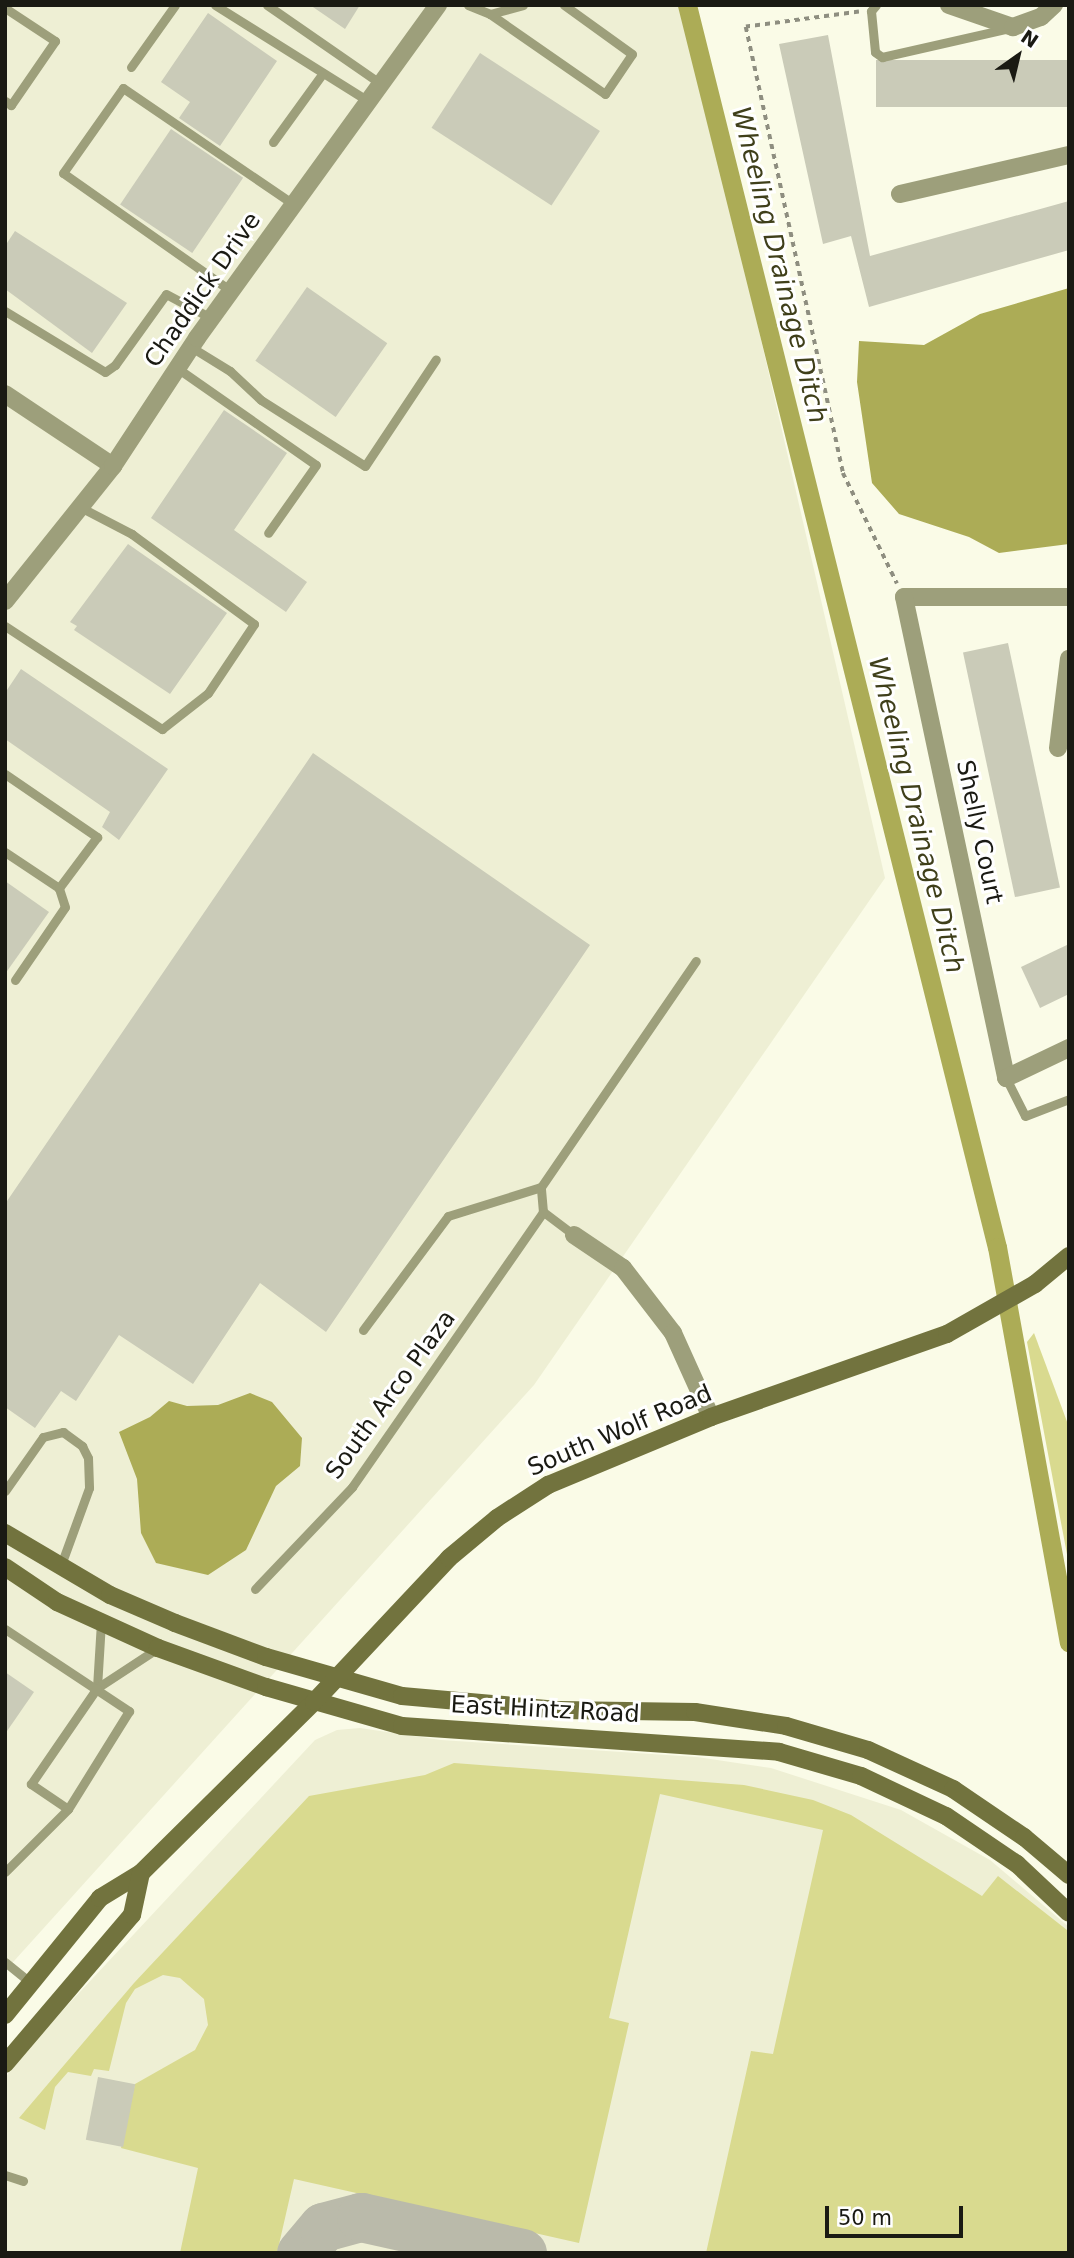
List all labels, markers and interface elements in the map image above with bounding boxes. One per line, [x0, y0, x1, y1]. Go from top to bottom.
north arrow [983, 21, 1053, 91]
text: N [1017, 25, 1042, 52]
water label: Wheeling Drainage Ditch [725, 103, 833, 427]
street label: Chaddick Drive [139, 207, 267, 373]
water label: Wheeling Drainage Ditch [862, 653, 970, 977]
street label: Shelly Court [950, 757, 1008, 907]
street label: South Arco Plaza [320, 1305, 462, 1485]
street label: South Wolf Road [524, 1379, 716, 1483]
street label: East Hintz Road [450, 1691, 640, 1729]
scale bar [829, 2192, 967, 2236]
text: 50 m [838, 2206, 892, 2230]

